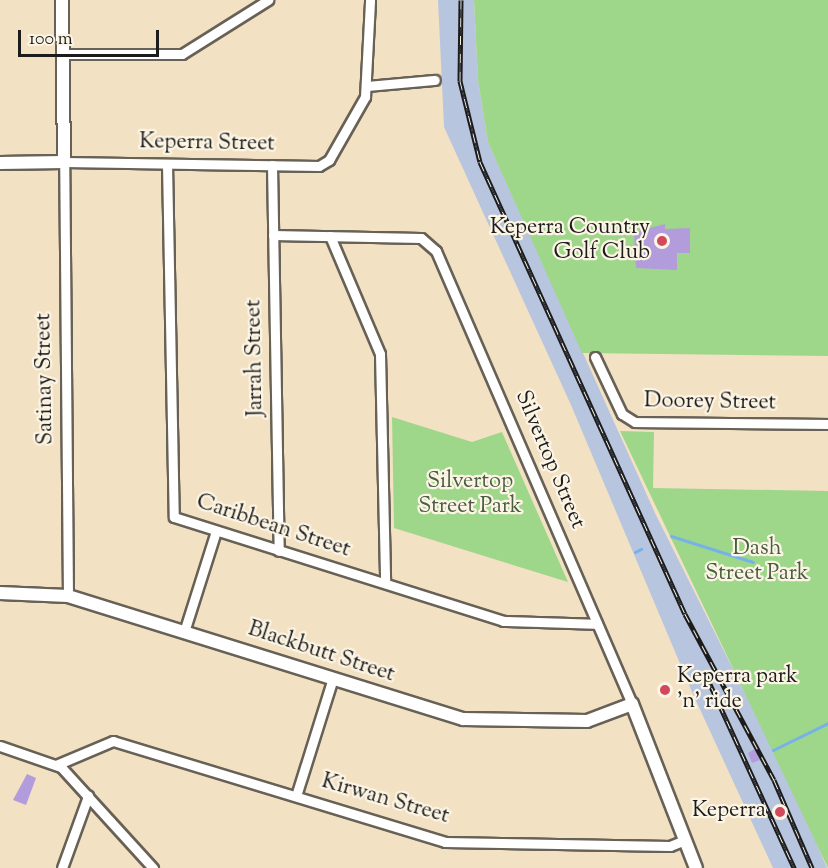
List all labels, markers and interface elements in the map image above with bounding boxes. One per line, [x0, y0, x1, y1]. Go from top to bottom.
scale bar [21, 18, 162, 56]
text: 100 m [29, 27, 73, 53]
street label: Keperra Street [139, 130, 275, 158]
place label: Keperra Country Golf Club [490, 215, 650, 266]
marker: Keperra Country Golf Club [655, 234, 669, 248]
street label: Jarrah Street [242, 299, 270, 417]
street label: Satinay Street [32, 313, 60, 445]
street label: Silvertop Street [508, 387, 590, 533]
street label: Doorey Street [644, 389, 776, 417]
park label: Silvertop Street Park [418, 469, 522, 520]
street label: Caribbean Street [193, 490, 353, 564]
park label: Dash Street Park [705, 536, 809, 588]
street label: Blackbutt Street [244, 617, 398, 689]
place label: Keperra park 'n' ride [677, 664, 798, 716]
marker: Keperra park 'n' ride [658, 683, 672, 697]
street label: Kirwan Street [318, 769, 452, 831]
place label: Keperra [692, 799, 766, 825]
marker: Keperra [771, 803, 789, 821]

